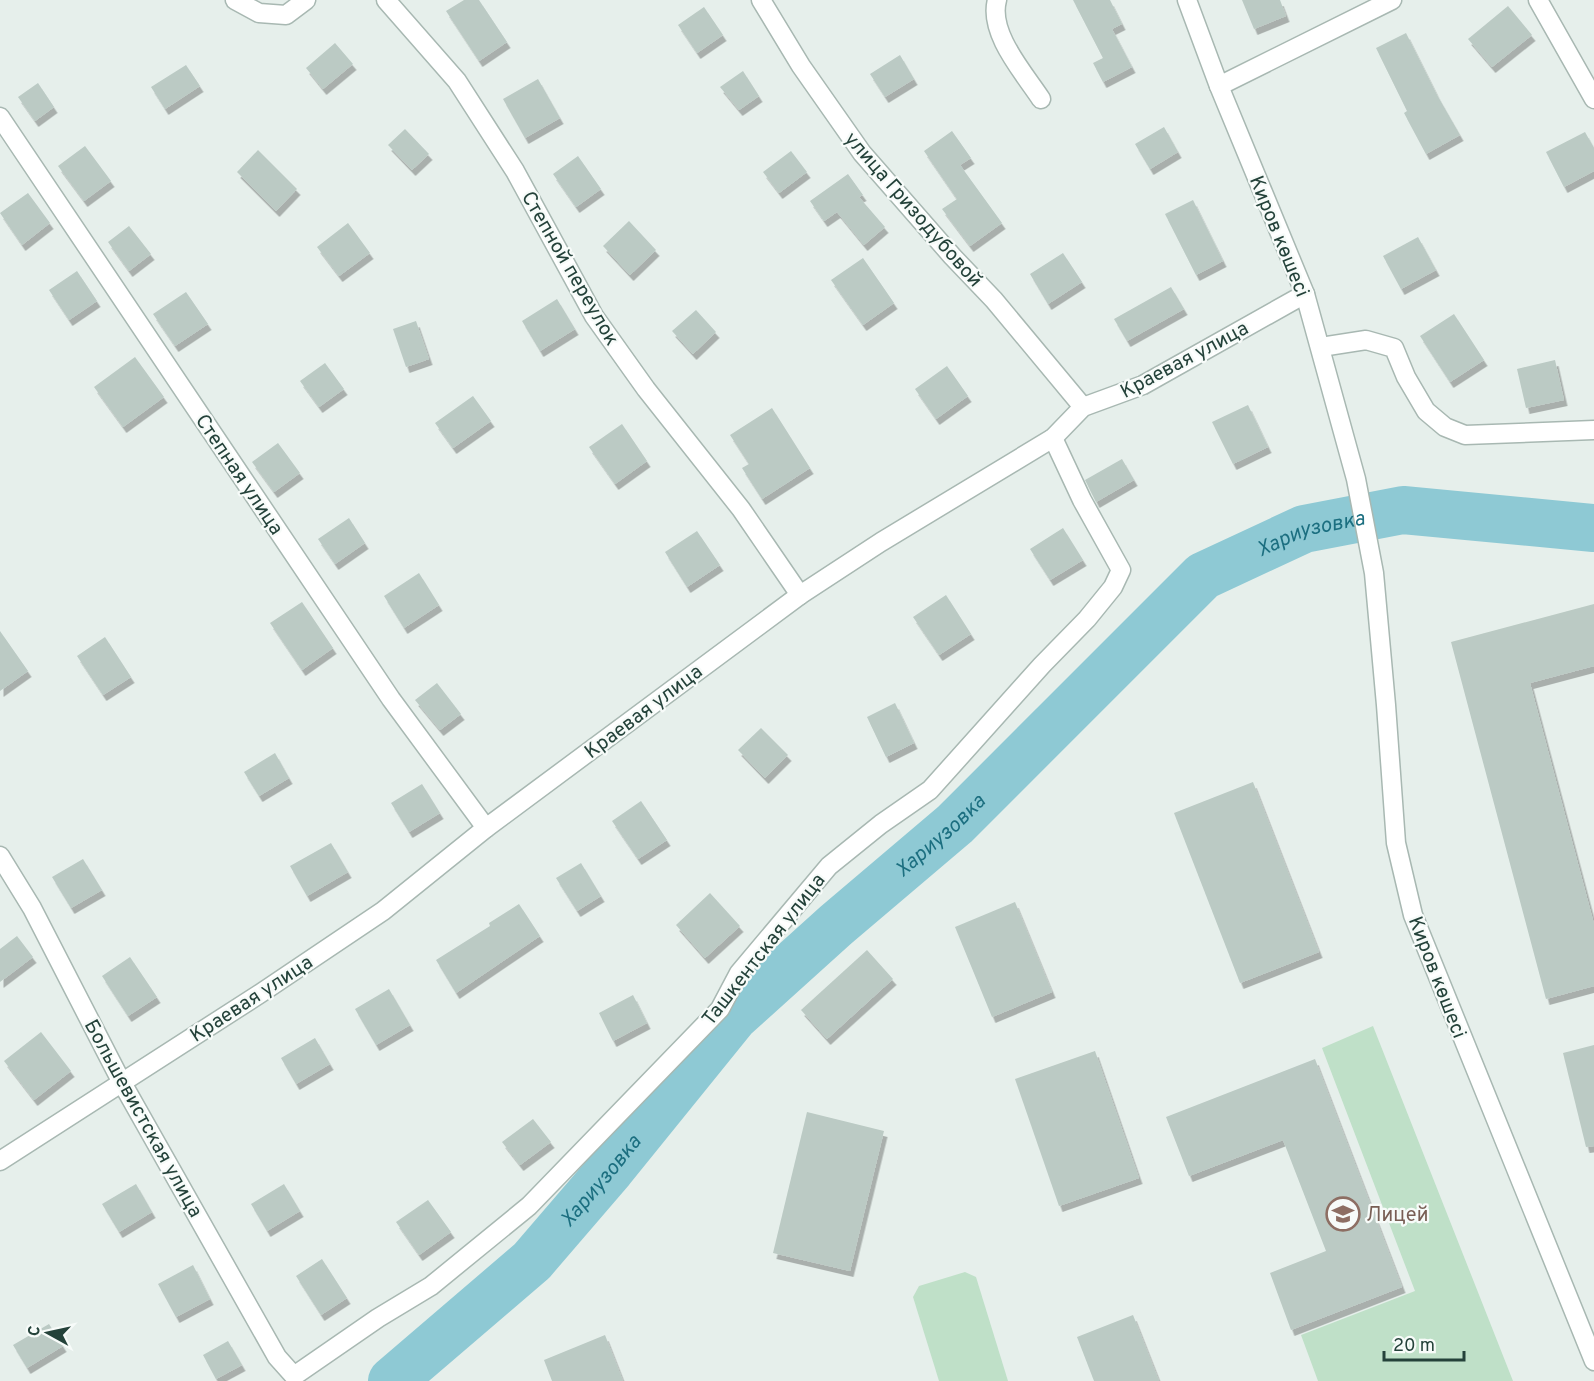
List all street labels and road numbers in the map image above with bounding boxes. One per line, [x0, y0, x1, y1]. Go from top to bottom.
street label: улица Гризодубовой [838, 127, 987, 293]
street label: Киров көшесі [1242, 172, 1314, 301]
street label: Степной переулок [514, 187, 624, 351]
street label: Краевая улица [1116, 316, 1254, 405]
street label: Степная улица [188, 410, 288, 541]
street label: Краевая улица [580, 660, 709, 766]
street label: Ташкентская улица [697, 869, 832, 1032]
street label: Киров көшесі [1401, 913, 1471, 1042]
street label: Краевая улица [186, 950, 319, 1049]
street label: Большевистская улица [77, 1015, 208, 1223]

